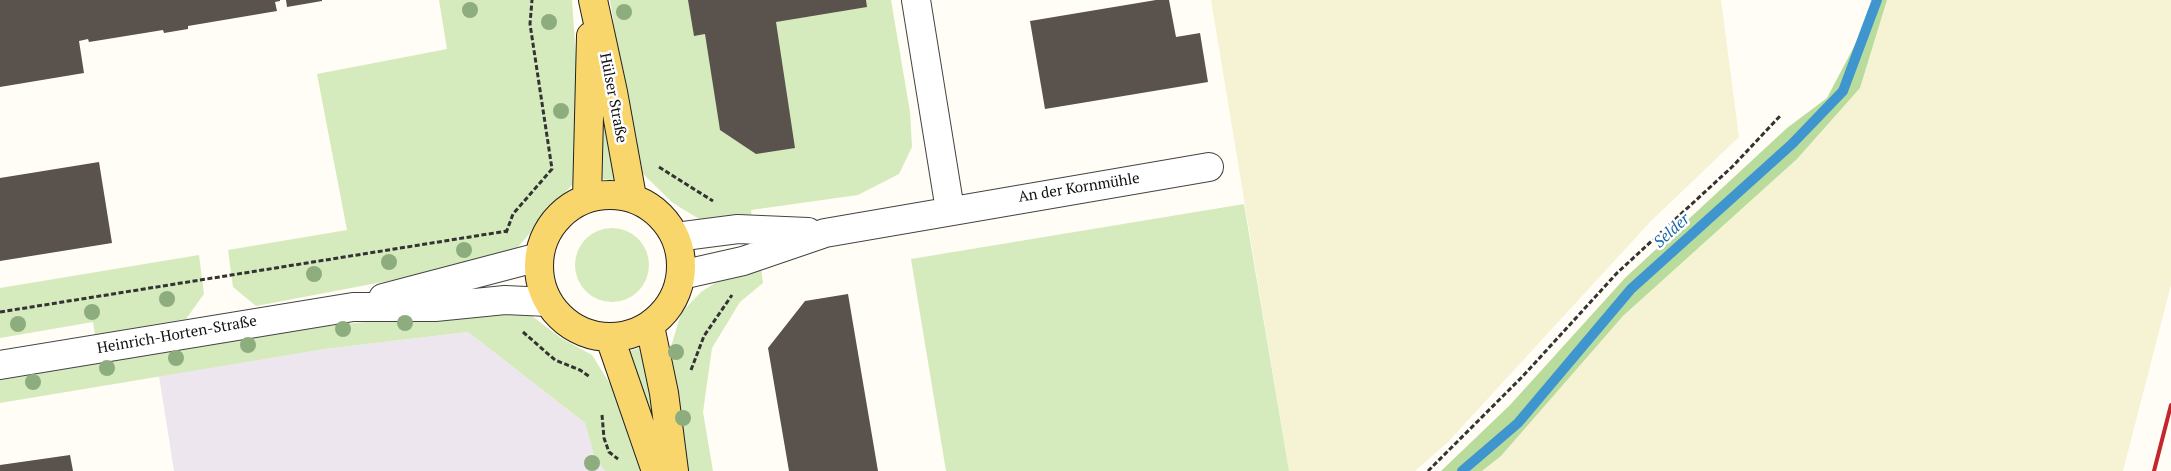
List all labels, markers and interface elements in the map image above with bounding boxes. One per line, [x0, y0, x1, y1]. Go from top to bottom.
street label: Hülser Straße [595, 51, 631, 145]
street label: An der Kornmühle [1017, 170, 1141, 206]
water label: Selder [1650, 210, 1694, 252]
street label: Heinrich-Horten-Straße [96, 312, 258, 358]

